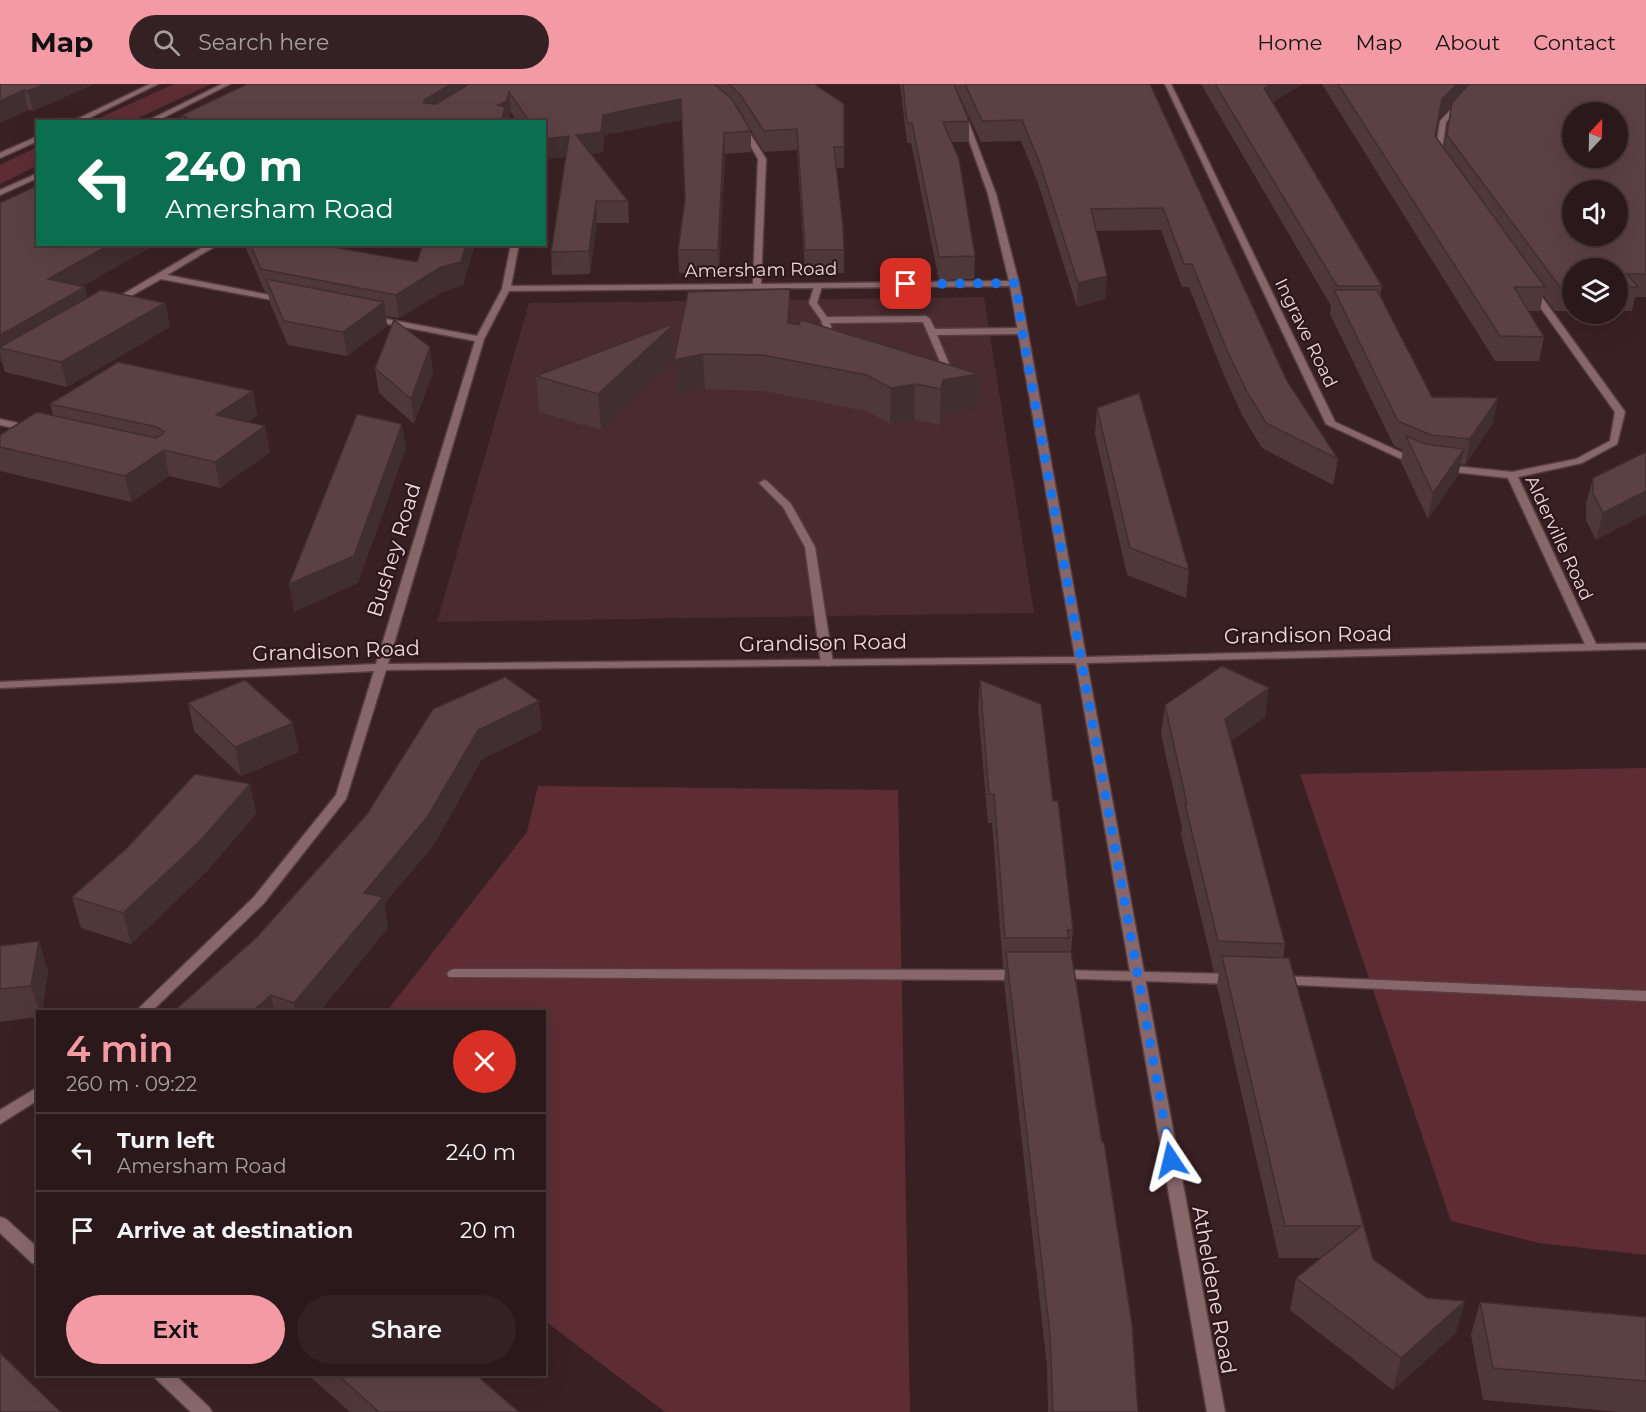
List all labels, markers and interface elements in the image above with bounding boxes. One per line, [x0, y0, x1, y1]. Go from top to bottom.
search box [129, 15, 549, 69]
text: Map [30, 25, 93, 59]
icon: search [150, 26, 183, 59]
text: Search here [198, 29, 329, 56]
text: Home [1257, 30, 1322, 55]
text: Map [1355, 30, 1402, 55]
text: About [1435, 30, 1500, 55]
text: Contact [1533, 30, 1616, 55]
north arrow [1562, 102, 1628, 168]
map controls [1562, 102, 1628, 324]
text: 240 m [165, 140, 303, 192]
icon: left [66, 144, 144, 222]
button: sound [1562, 180, 1628, 246]
text: Amersham Road [165, 192, 394, 225]
street label: Amersham Road [685, 258, 837, 282]
pin [880, 258, 931, 309]
button: layers [1562, 258, 1628, 324]
icon: arrive [889, 267, 922, 300]
street label: Ingrave Road [1270, 275, 1342, 391]
street label: Alderville Road [1520, 472, 1598, 604]
street label: Bushey Road [361, 480, 426, 620]
street label: Grandison Road [1224, 621, 1392, 648]
street label: Grandison Road [739, 629, 907, 656]
street label: Grandison Road [251, 635, 421, 666]
text: 4 min [66, 1027, 173, 1071]
button: close [453, 1030, 516, 1093]
text: 260 m · 09:22 [66, 1072, 197, 1096]
text: Turn left [117, 1127, 215, 1154]
position arrow [1139, 1128, 1203, 1192]
icon: left [66, 1136, 99, 1169]
text: 240 m [446, 1139, 516, 1166]
text: Amersham Road [117, 1154, 286, 1178]
street label: Atheldene Road [1187, 1204, 1242, 1376]
icon: arrive [66, 1214, 99, 1247]
text: Arrive at destination [117, 1217, 353, 1244]
text: 20 m [460, 1217, 516, 1244]
button: Exit [66, 1295, 285, 1364]
button: Share [297, 1295, 516, 1364]

